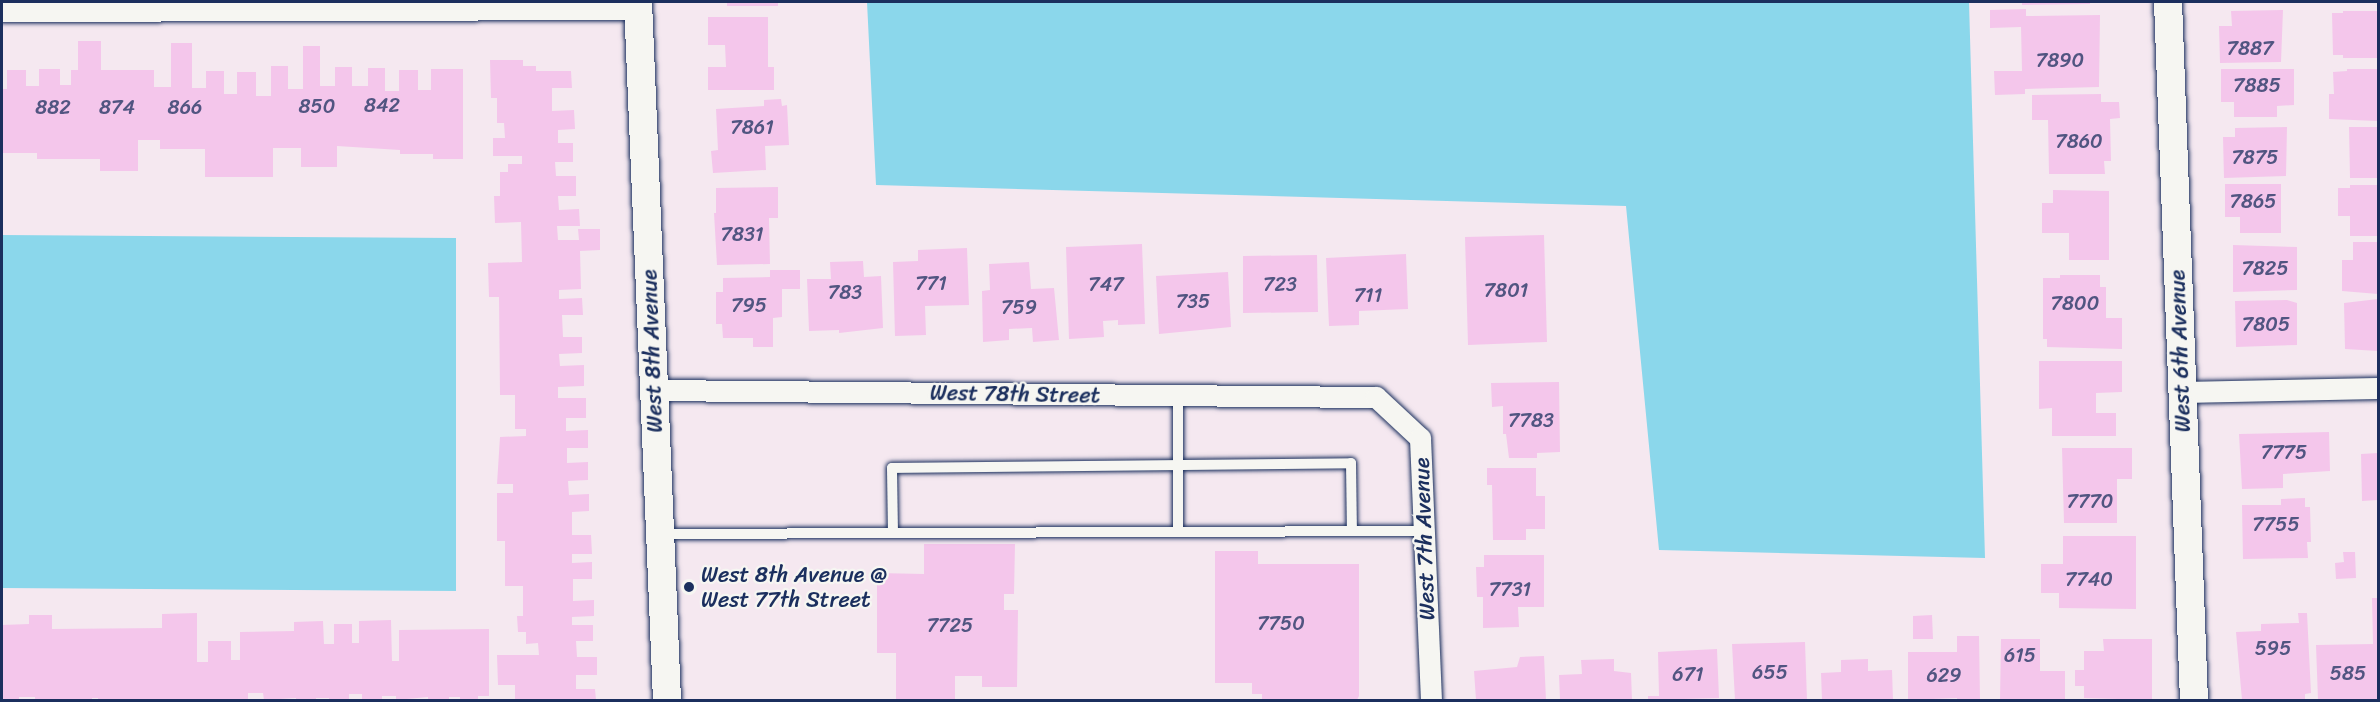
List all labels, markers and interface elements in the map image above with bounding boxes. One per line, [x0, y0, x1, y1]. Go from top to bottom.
house number: 7887 [2227, 36, 2273, 60]
house number: 7890 [2036, 48, 2084, 72]
house number: 7885 [2233, 73, 2281, 97]
house number: 842 [364, 93, 400, 117]
house number: 850 [299, 94, 335, 118]
house number: 882 [35, 95, 71, 119]
house number: 874 [99, 95, 135, 119]
house number: 866 [168, 95, 202, 119]
house number: 7861 [730, 115, 774, 139]
house number: 7860 [2055, 129, 2103, 153]
house number: 7875 [2231, 145, 2279, 169]
house number: 7865 [2229, 189, 2277, 213]
house number: 7831 [720, 222, 764, 246]
house number: 7825 [2241, 256, 2289, 280]
street label: West 8th Avenue [636, 269, 668, 433]
street label: West 6th Avenue [2164, 269, 2196, 433]
house number: 771 [915, 271, 947, 295]
house number: 747 [1088, 272, 1124, 296]
house number: 723 [1263, 272, 1297, 296]
house number: 7801 [1484, 278, 1528, 302]
house number: 783 [828, 280, 862, 304]
house number: 711 [1354, 283, 1382, 307]
house number: 735 [1176, 289, 1210, 313]
house number: 7800 [2051, 291, 2099, 315]
house number: 795 [731, 293, 767, 317]
house number: 759 [1001, 295, 1037, 319]
house number: 7805 [2242, 312, 2290, 336]
street label: West 78th Street [930, 379, 1100, 409]
house number: 7783 [1508, 408, 1554, 432]
house number: 7775 [2261, 440, 2307, 464]
street label: West 7th Avenue [1408, 457, 1440, 621]
house number: 7770 [2067, 489, 2113, 513]
house number: 7755 [2252, 512, 2300, 536]
place label: West 8th Avenue @ West 77th Street [701, 561, 888, 612]
house number: 7740 [2065, 567, 2113, 591]
house number: 7731 [1489, 577, 1531, 601]
marker: West 8th Avenue @ West 77th Street [682, 580, 696, 594]
house number: 7750 [1257, 611, 1305, 635]
house number: 7725 [927, 613, 973, 637]
house number: 595 [2255, 636, 2291, 660]
house number: 615 [2004, 643, 2036, 667]
house number: 655 [1752, 660, 1788, 684]
house number: 585 [2330, 661, 2366, 685]
house number: 671 [1672, 662, 1704, 686]
house number: 629 [1926, 663, 1962, 687]

